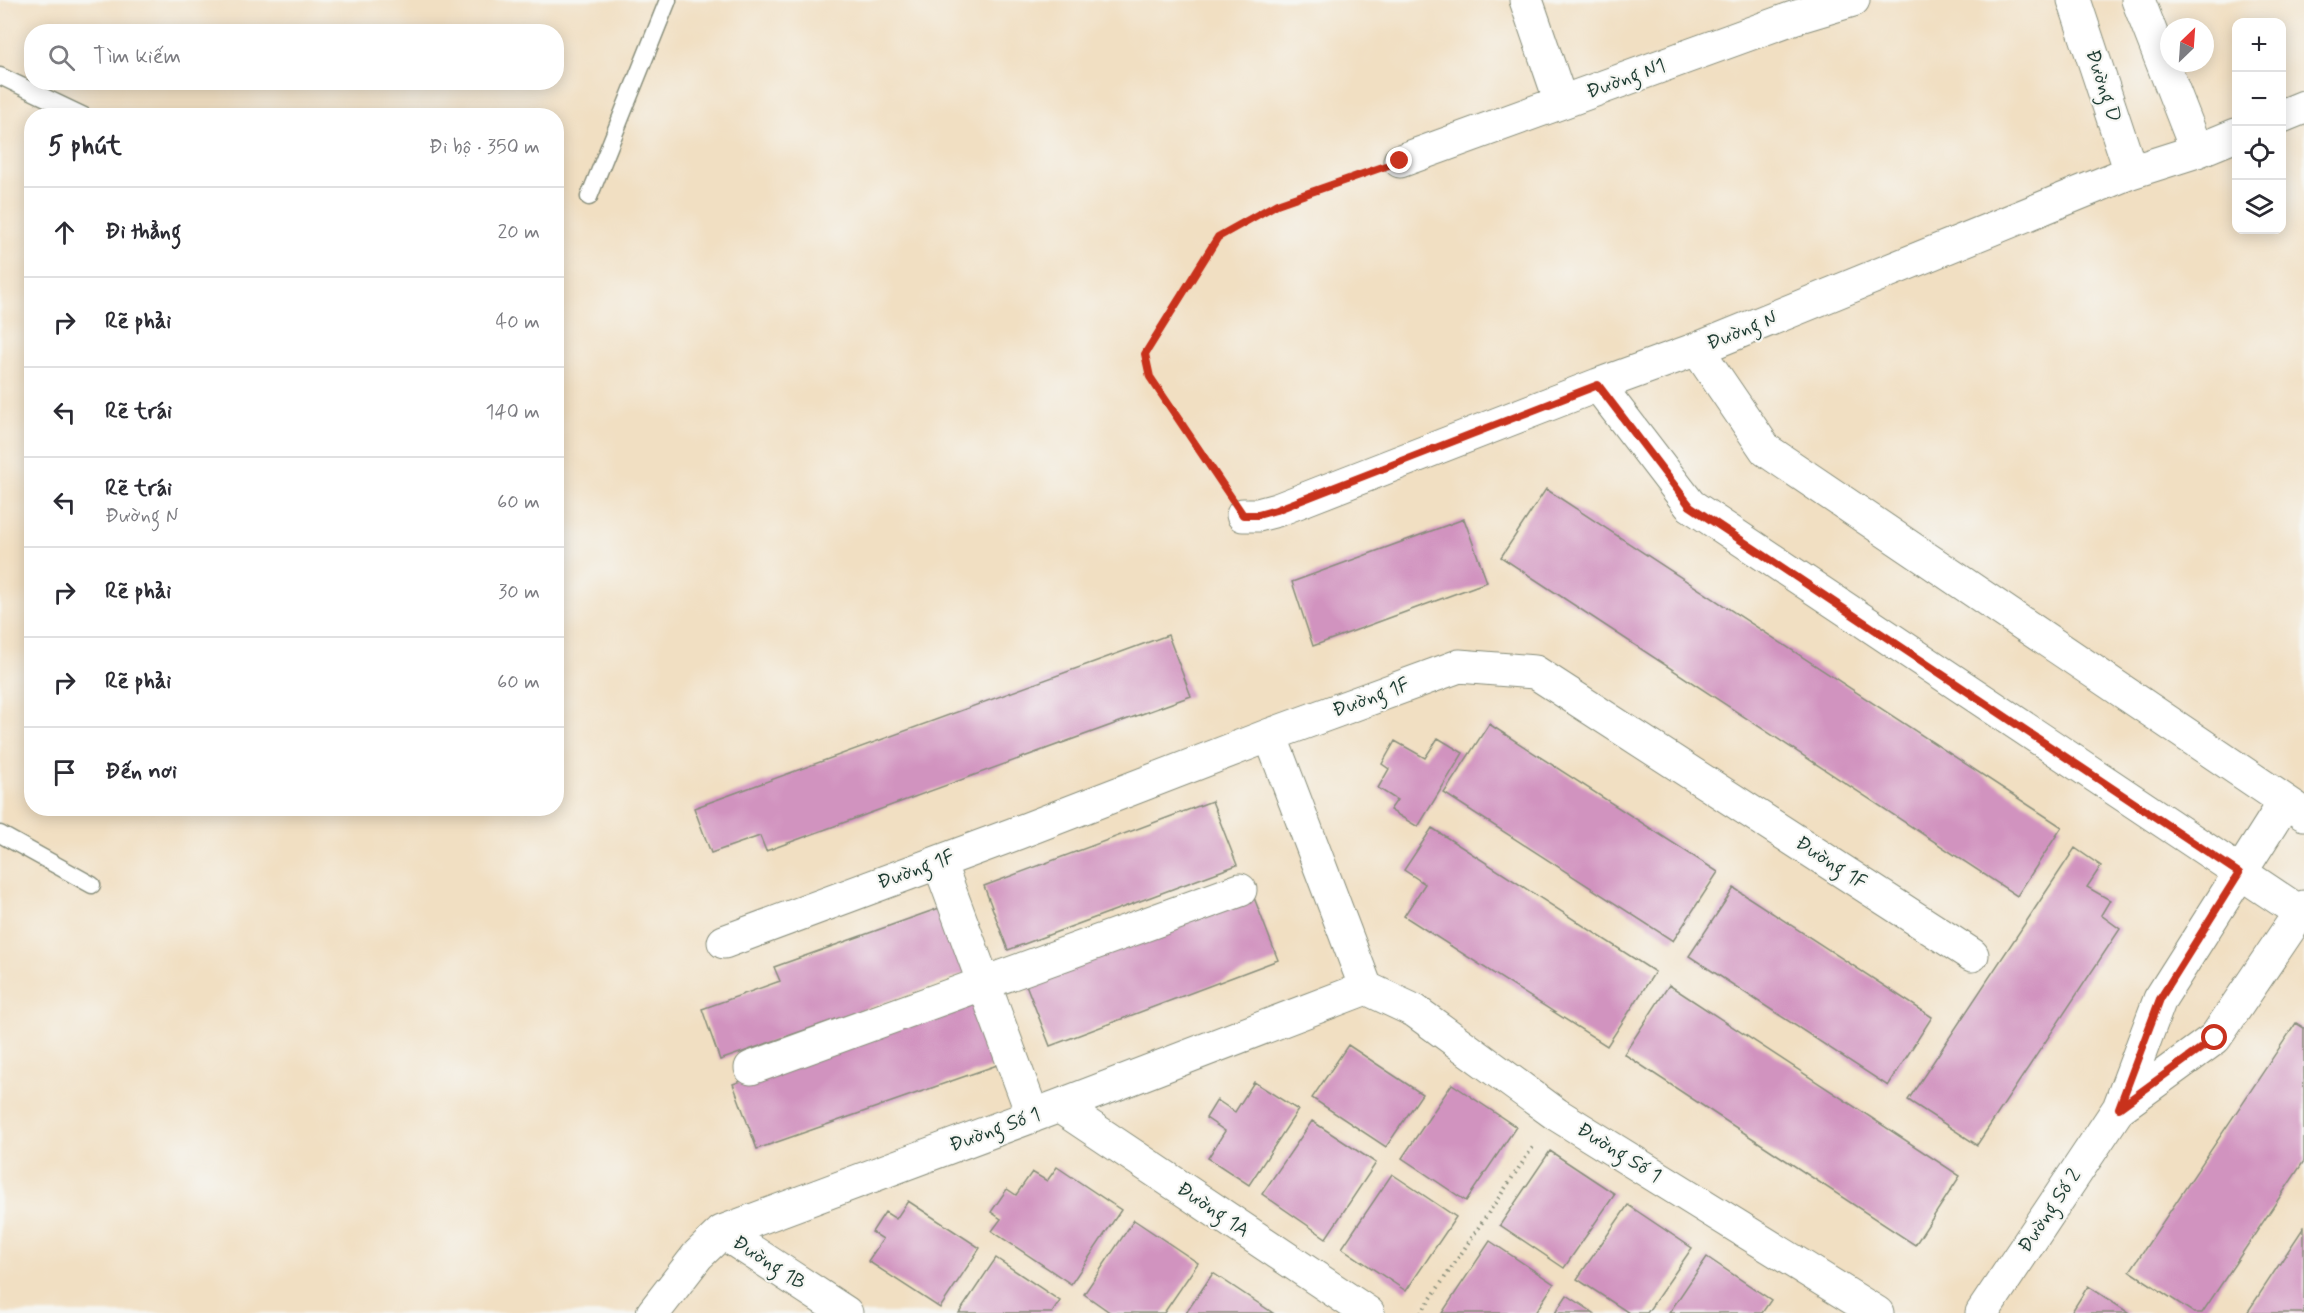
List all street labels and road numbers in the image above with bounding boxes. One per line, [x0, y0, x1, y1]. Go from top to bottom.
street label: Đường D [2077, 46, 2127, 126]
street label: Đường N1 [1583, 52, 1670, 108]
street label: Đường N [1703, 305, 1782, 359]
street label: Đường 1F [1329, 672, 1414, 726]
street label: Đường 1F [1789, 830, 1872, 898]
street label: Đường 1F [874, 844, 959, 898]
street label: Đường Số 1 [946, 1101, 1045, 1161]
street label: Đường Số 1 [1571, 1116, 1666, 1191]
street label: Đường Số 2 [2012, 1164, 2090, 1259]
street label: Đường 1A [1170, 1176, 1255, 1246]
street label: Đường 1B [726, 1229, 811, 1298]

